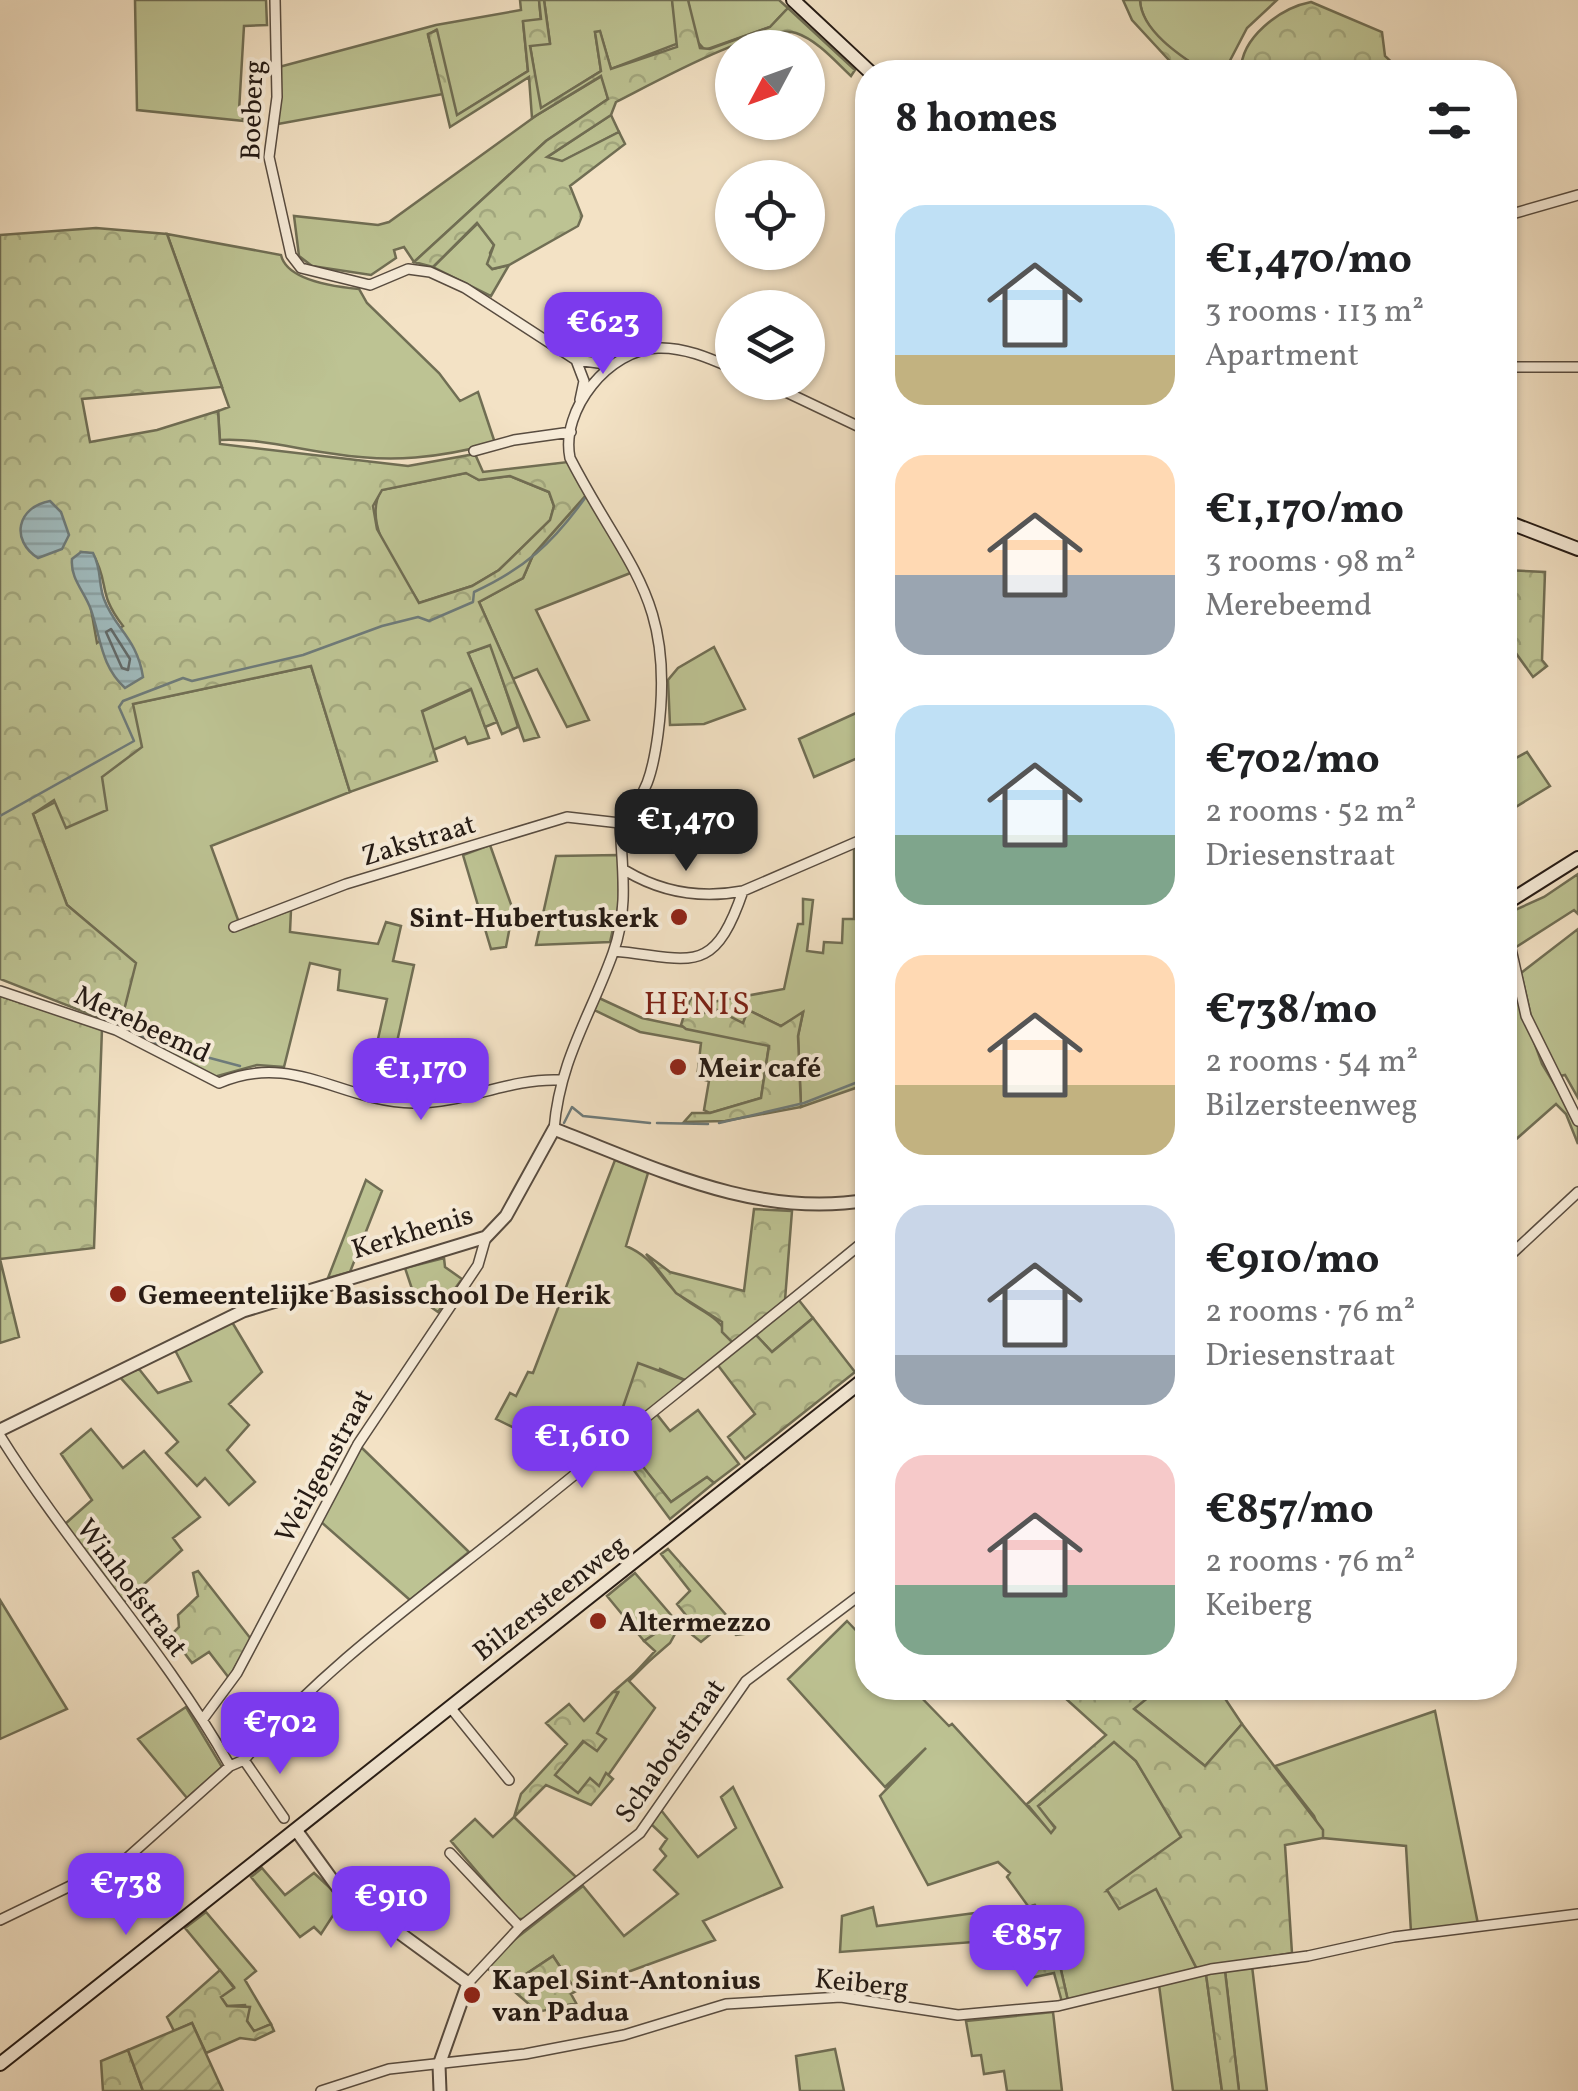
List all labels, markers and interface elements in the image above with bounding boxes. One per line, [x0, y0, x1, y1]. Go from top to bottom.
north arrow [715, 30, 825, 140]
map controls [715, 30, 825, 400]
street label: Boeberg [232, 59, 275, 161]
text: 8 homes [895, 91, 1058, 150]
icon: filters [1422, 93, 1477, 148]
button: locate [715, 160, 825, 270]
text: €1,470/mo [1205, 232, 1412, 291]
icon: home [975, 245, 1095, 365]
button: layers [715, 290, 825, 400]
text: 3 rooms · 113 m² [1205, 291, 1424, 335]
pin: €623 [544, 292, 662, 377]
text: €623 [566, 302, 640, 346]
text: Apartment [1205, 335, 1359, 379]
text: €1,170/mo [1205, 482, 1404, 541]
icon: home [975, 495, 1095, 615]
text: 3 rooms · 98 m² [1205, 541, 1416, 585]
text: Merebeemd [1205, 585, 1372, 629]
text: €702/mo [1205, 732, 1380, 791]
icon: home [975, 745, 1095, 865]
pin: €1,470 [605, 789, 767, 874]
text: 2 rooms · 52 m² [1205, 791, 1416, 835]
text: €1,470 [637, 799, 735, 843]
street label: Zakstraat [357, 806, 481, 877]
text: Driesenstraat [1205, 835, 1396, 879]
place label: Sint-Hubertuskerk [409, 900, 659, 939]
marker: Sint-Hubertuskerk [668, 906, 690, 928]
street label: Merebeemd [67, 977, 216, 1074]
text: €738/mo [1205, 982, 1377, 1041]
district label: HENIS [644, 984, 752, 1028]
icon: home [975, 995, 1095, 1115]
pin: €1,170 [340, 1038, 502, 1123]
text: 2 rooms · 54 m² [1205, 1041, 1418, 1085]
text: €1,170 [375, 1048, 467, 1092]
place label: Meir café [698, 1050, 821, 1089]
marker: Meir café [667, 1056, 689, 1078]
text: Bilzersteenweg [1205, 1085, 1417, 1129]
street label: Kerkhenis [347, 1196, 478, 1270]
text: €910/mo [1205, 1232, 1379, 1291]
icon: home [975, 1245, 1095, 1365]
place label: Gemeentelijke Basisschool De Herik [138, 1277, 611, 1316]
marker: Gemeentelijke Basisschool De Herik [107, 1283, 129, 1305]
text: 2 rooms · 76 m² [1205, 1291, 1415, 1335]
text: Driesenstraat [1205, 1335, 1396, 1379]
street label: Weilgenstraat [267, 1382, 384, 1550]
pin: €1,610 [501, 1406, 663, 1491]
text: €1,610 [534, 1416, 630, 1460]
text: €857/mo [1205, 1482, 1374, 1541]
icon: home [975, 1495, 1095, 1615]
street label: Winhofstraat [66, 1511, 196, 1666]
street label: Bilzersteenweg [465, 1526, 636, 1672]
text: 2 rooms · 76 m² [1205, 1541, 1415, 1585]
text: Keiberg [1205, 1585, 1313, 1629]
place label: Altermezzo [618, 1604, 771, 1643]
marker: Altermezzo [587, 1610, 609, 1632]
street label: Schabotstraat [607, 1671, 735, 1832]
pin: €702 [221, 1692, 339, 1777]
text: €702 [243, 1702, 317, 1746]
pin: €738 [67, 1853, 185, 1938]
text: €738 [90, 1863, 162, 1907]
pin: €910 [332, 1866, 450, 1951]
text: €910 [354, 1876, 428, 1920]
pin: €857 [968, 1905, 1086, 1990]
text: €857 [991, 1915, 1063, 1959]
street label: Keiberg [813, 1960, 911, 2009]
place label: Kapel Sint-Antonius van Padua [492, 1962, 761, 2033]
marker: Kapel Sint-Antonius van Padua [461, 1984, 483, 2006]

